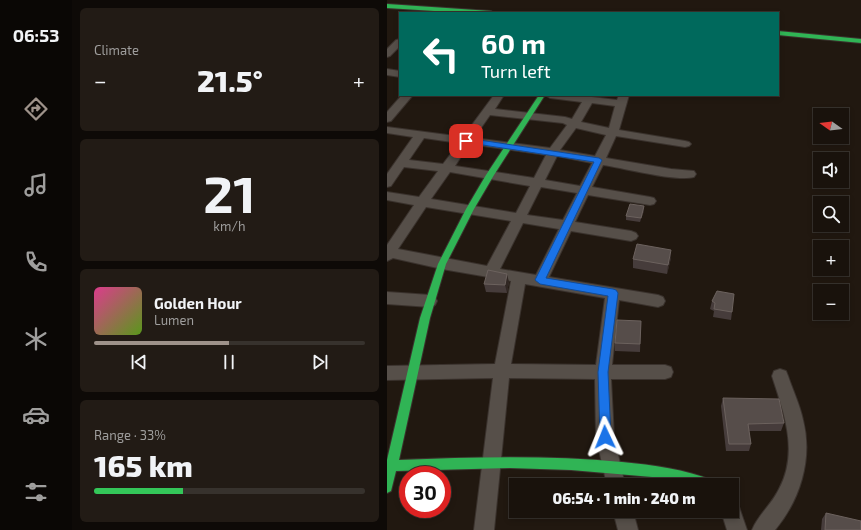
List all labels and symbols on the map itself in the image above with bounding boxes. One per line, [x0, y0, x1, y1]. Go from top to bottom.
north arrow [813, 108, 849, 144]
pin [449, 124, 483, 158]
position arrow [584, 416, 626, 458]
speed limit sign: 30 [399, 466, 451, 518]

